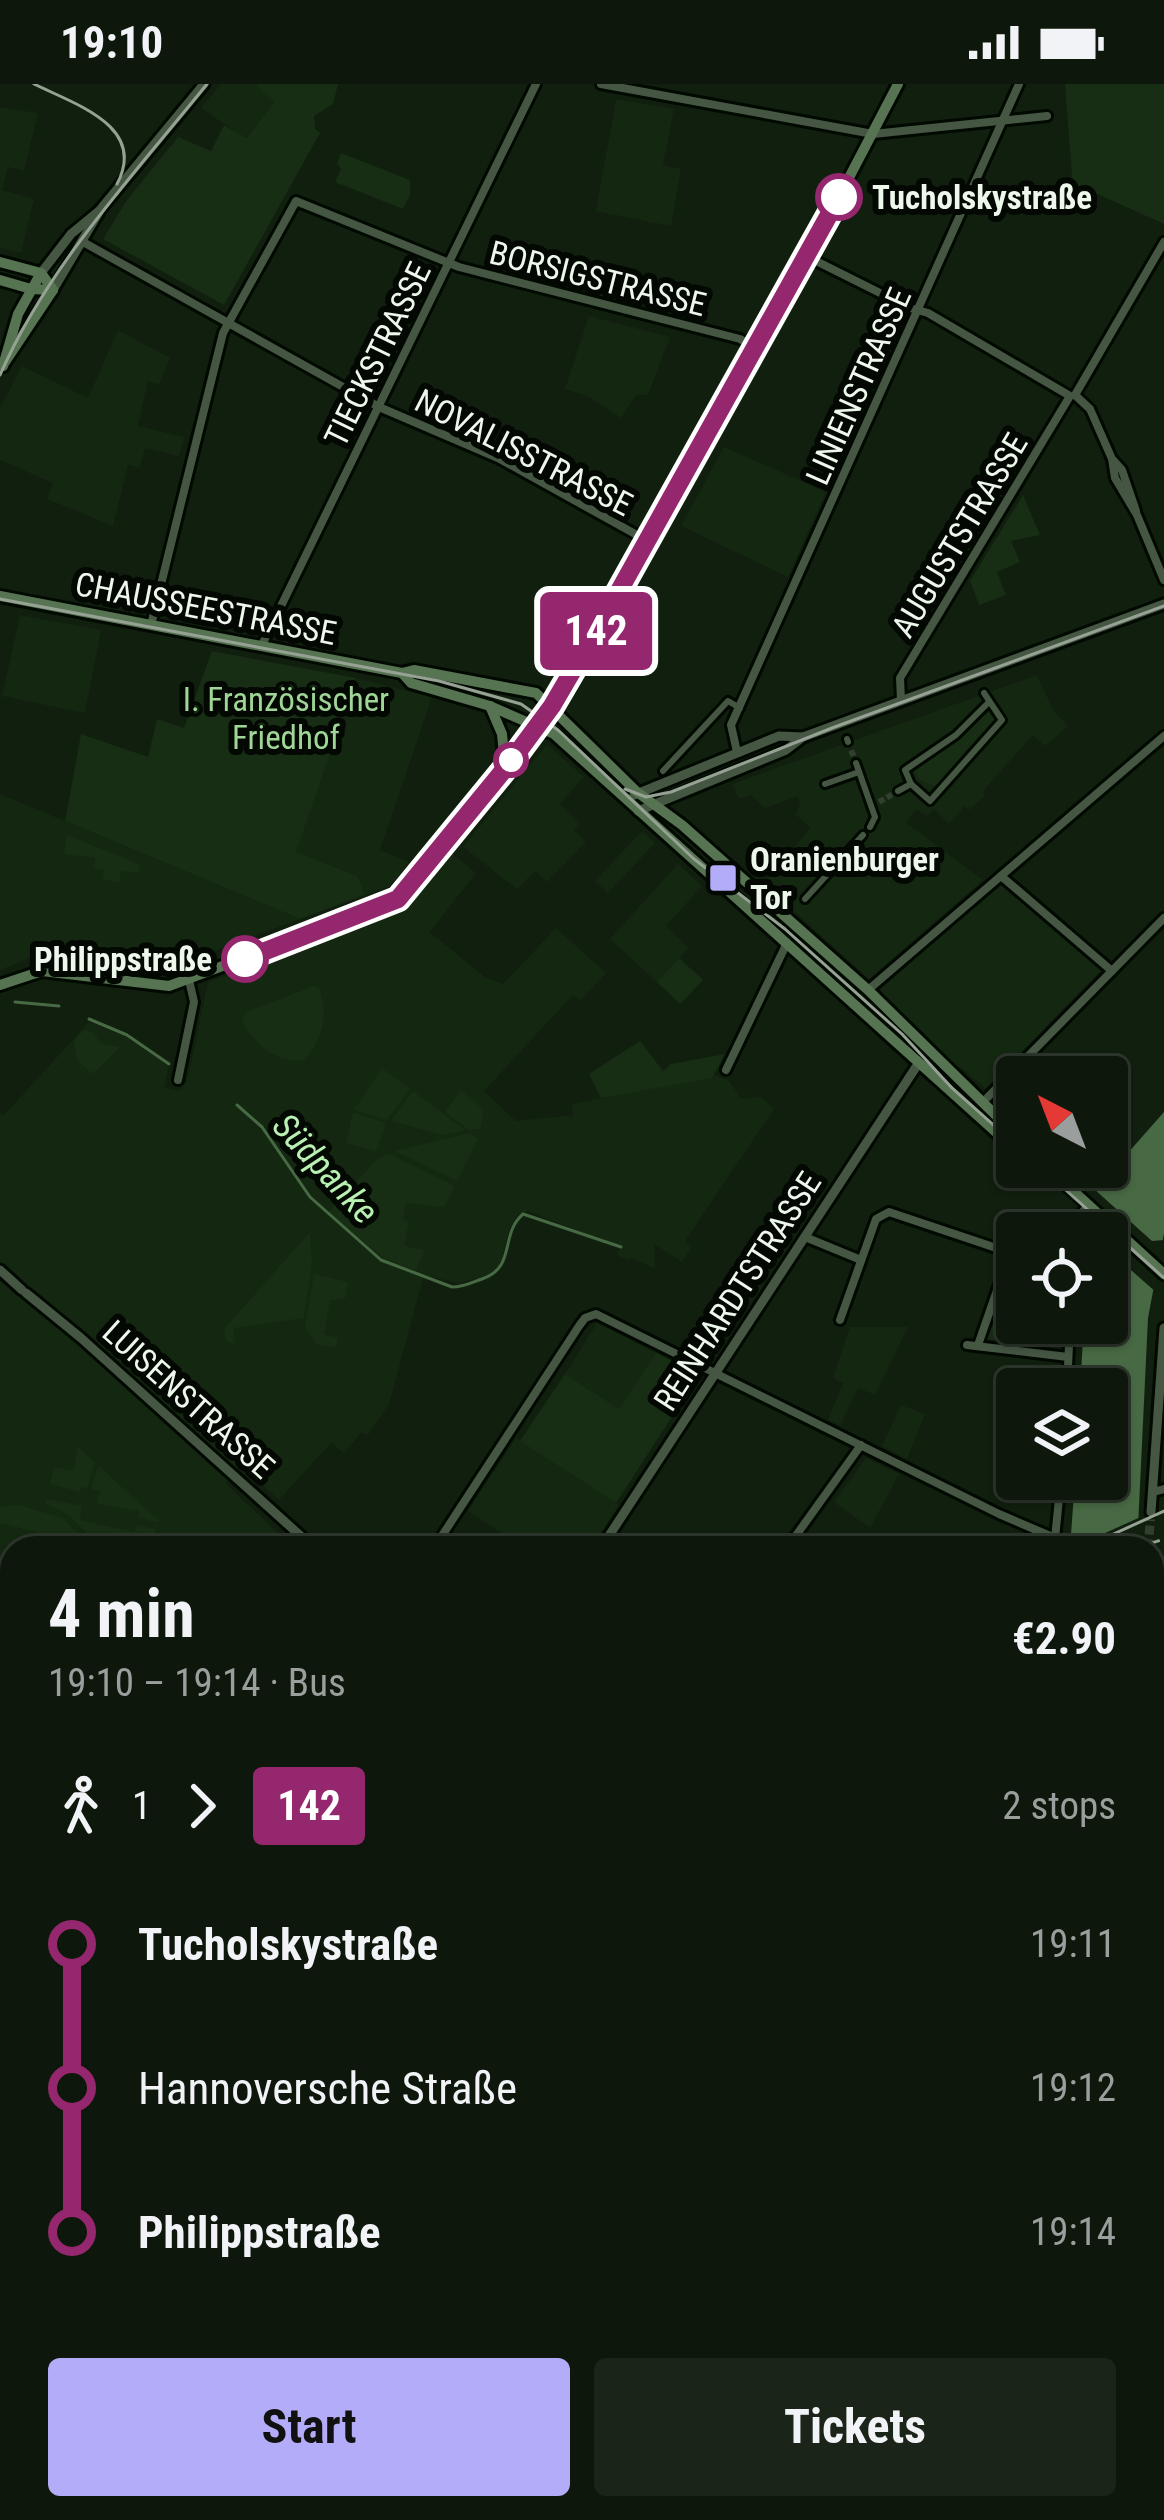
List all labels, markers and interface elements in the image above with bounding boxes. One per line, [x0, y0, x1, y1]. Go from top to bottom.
text: 19:10 [60, 16, 163, 69]
marker: Tucholskystraße [817, 175, 861, 219]
place label: Tucholskystraße [872, 178, 1092, 217]
street label: BORSIGSTRASSE [486, 233, 710, 324]
street label: TIECKSTRASSE [316, 256, 439, 453]
street label: LINIENSTRASSE [798, 282, 919, 490]
street label: NOVALISSTRASSE [409, 381, 639, 524]
street label: AUGUSTSTRASSE [883, 426, 1036, 644]
street label: CHAUSSEESTRASSE [72, 564, 340, 653]
line badge: 142 [527, 592, 665, 670]
text: 142 [564, 606, 628, 655]
park label: I. Französischer Friedhof [183, 680, 389, 757]
unlabelled marker [495, 744, 527, 776]
place label: Oranienburger Tor [750, 840, 939, 917]
marker: Oranienburger Tor [707, 862, 739, 894]
marker: Philippstraße [223, 937, 267, 981]
place label: Philippstraße [34, 940, 212, 979]
north arrow [996, 1056, 1128, 1188]
map controls [996, 1056, 1128, 1500]
water label: Südpanke [264, 1105, 387, 1232]
street label: REINHARDTSTRASSE [646, 1165, 829, 1418]
button: locate [996, 1212, 1128, 1344]
street label: LUISENSTRASSE [95, 1312, 282, 1486]
button: layers [996, 1368, 1128, 1500]
text: 4 min [48, 1576, 195, 1653]
text: €2.90 [1012, 1612, 1116, 1665]
text: 19:10 – 19:14 · Bus [48, 1660, 346, 1706]
icon: walk [48, 1773, 114, 1839]
icon: forward [169, 1773, 235, 1839]
text: 142 [277, 1781, 341, 1830]
text: 1 [132, 1783, 151, 1829]
text: 2 stops [1002, 1783, 1116, 1829]
text: Tucholskystraße [138, 1918, 438, 1971]
text: 19:11 [1030, 1921, 1116, 1967]
text: Hannoversche Straße [138, 2062, 517, 2115]
text: 19:12 [1030, 2065, 1116, 2111]
text: Philippstraße [138, 2206, 381, 2259]
text: 19:14 [1030, 2209, 1116, 2255]
button: Start [48, 2358, 570, 2496]
button: Tickets [594, 2358, 1116, 2496]

